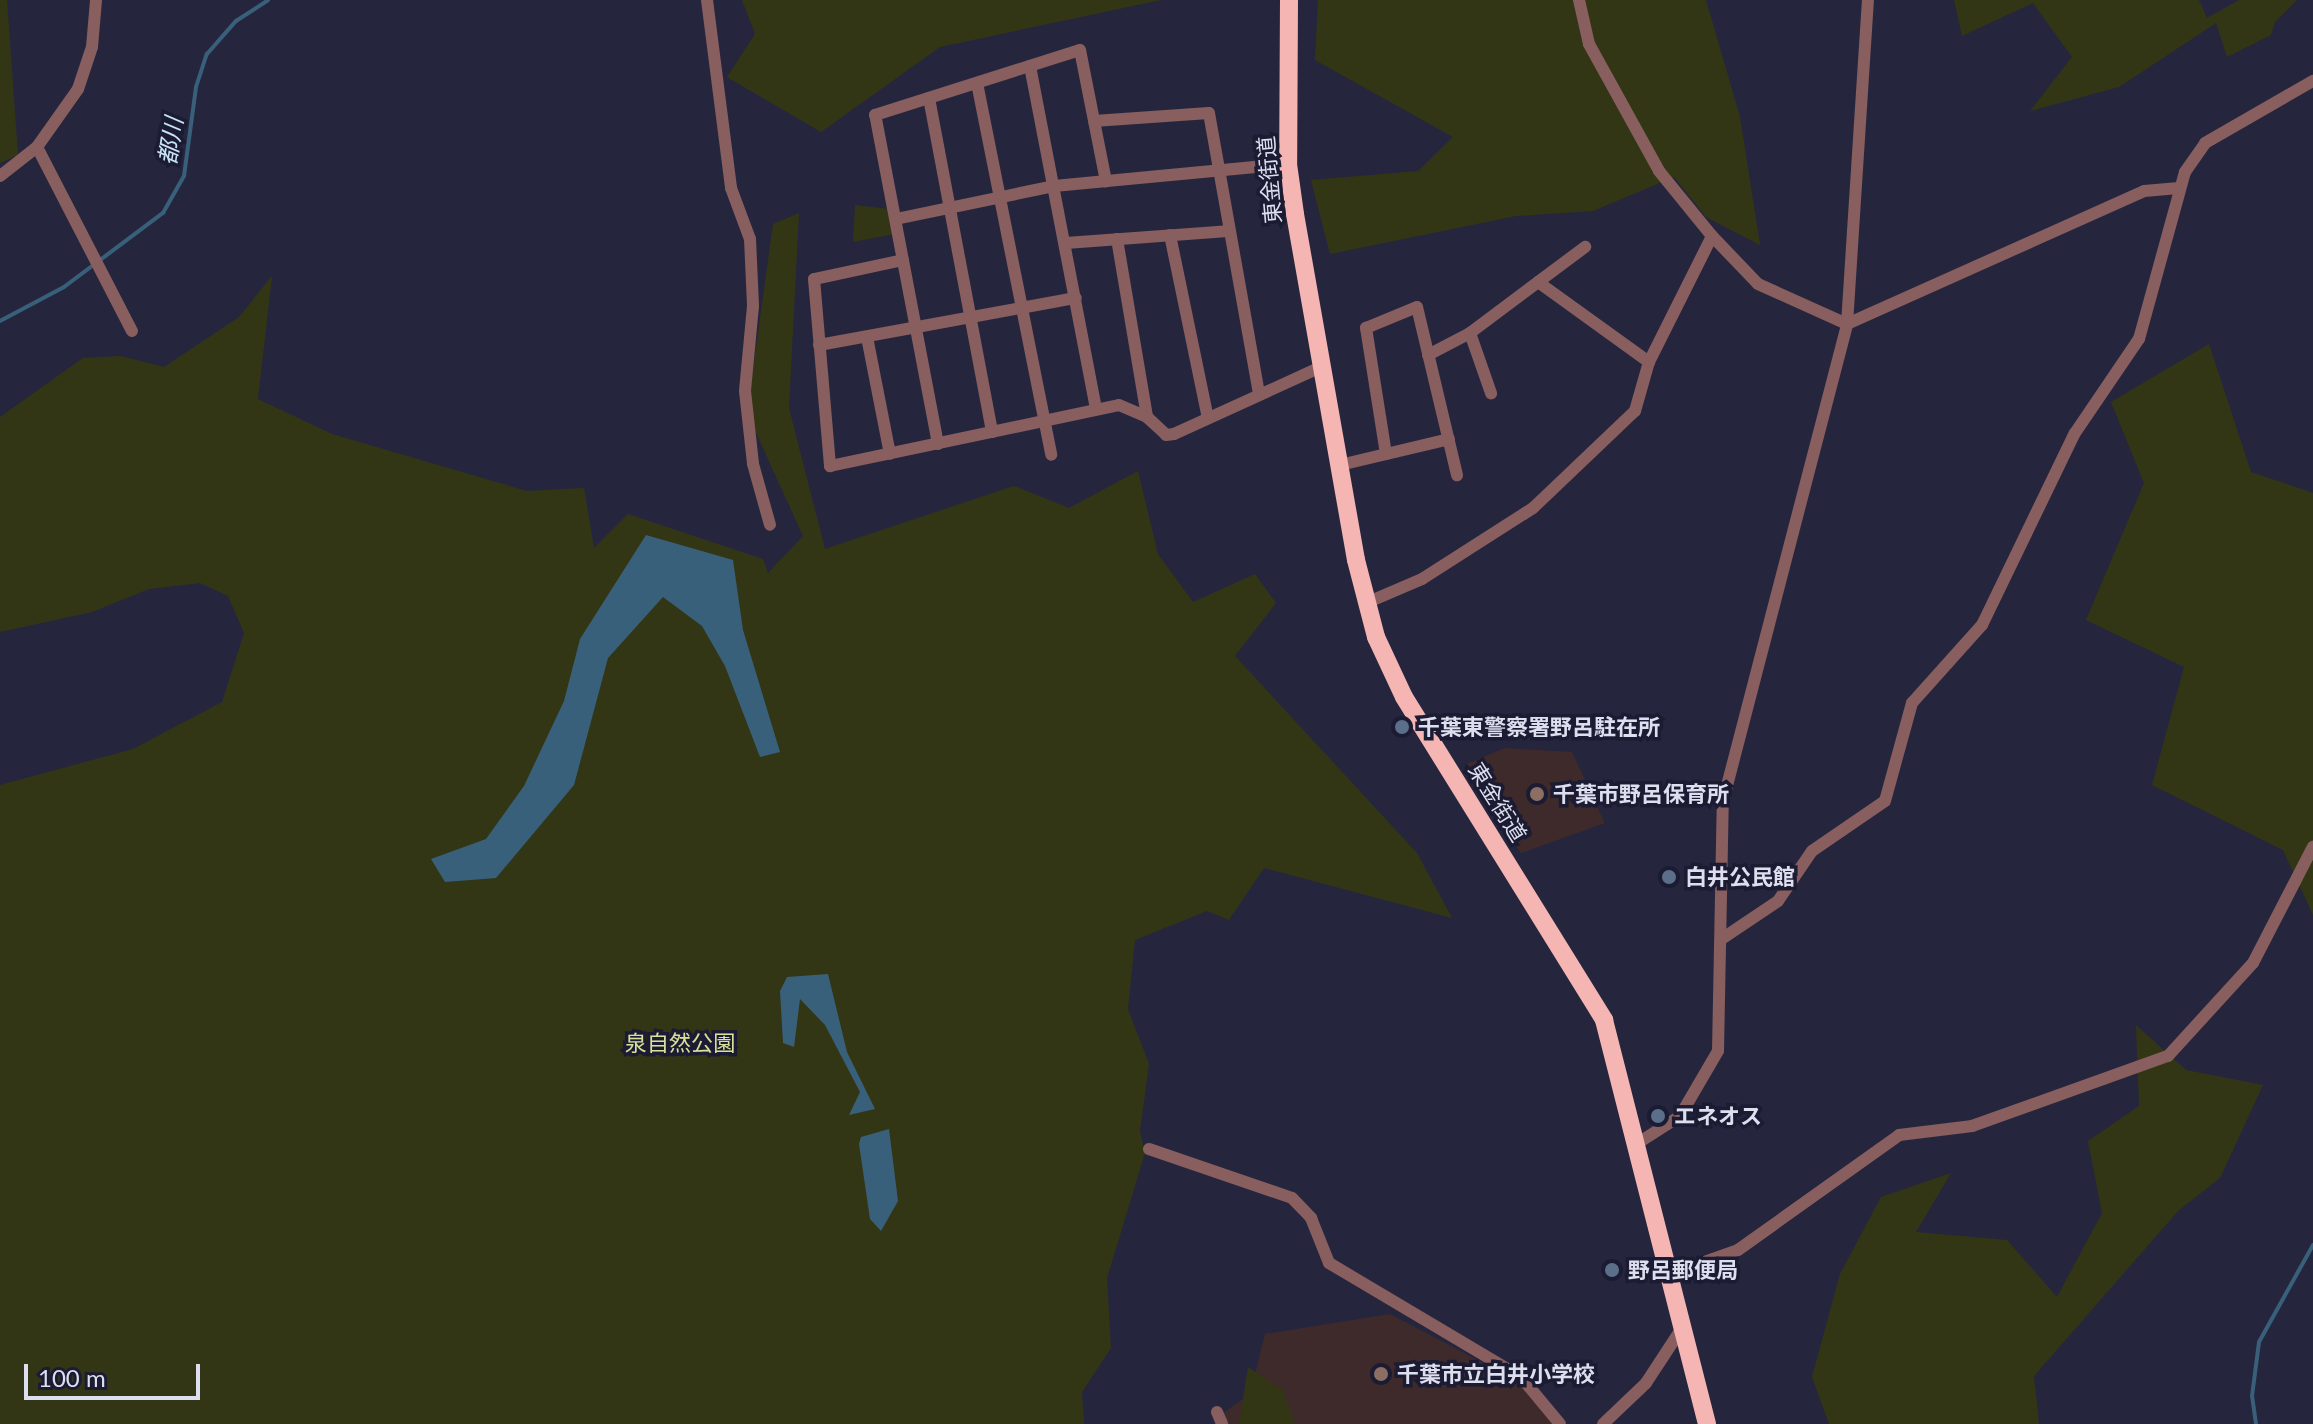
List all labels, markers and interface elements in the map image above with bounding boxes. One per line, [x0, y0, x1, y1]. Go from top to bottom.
water label: 都川 [152, 115, 188, 167]
street label: 東金街道 [1252, 135, 1286, 225]
place label: 千葉東警察署野呂駐在所 [1418, 714, 1660, 740]
marker: 千葉東警察署野呂駐在所 [1393, 718, 1411, 736]
street label: 東金街道 [1463, 758, 1533, 846]
place label: 千葉市野呂保育所 [1553, 781, 1729, 807]
marker: 千葉市野呂保育所 [1528, 785, 1546, 803]
place label: 白井公民館 [1685, 864, 1795, 890]
marker: 白井公民館 [1660, 868, 1678, 886]
park label: 泉自然公園 [625, 1030, 735, 1056]
place label: エネオス [1674, 1103, 1762, 1129]
marker: エネオス [1649, 1107, 1667, 1125]
place label: 野呂郵便局 [1628, 1257, 1738, 1283]
marker: 野呂郵便局 [1603, 1261, 1621, 1279]
scale bar [28, 1348, 204, 1398]
place label: 千葉市立白井小学校 [1397, 1361, 1595, 1387]
text: 100 m [38, 1363, 106, 1392]
marker: 千葉市立白井小学校 [1372, 1365, 1390, 1383]

